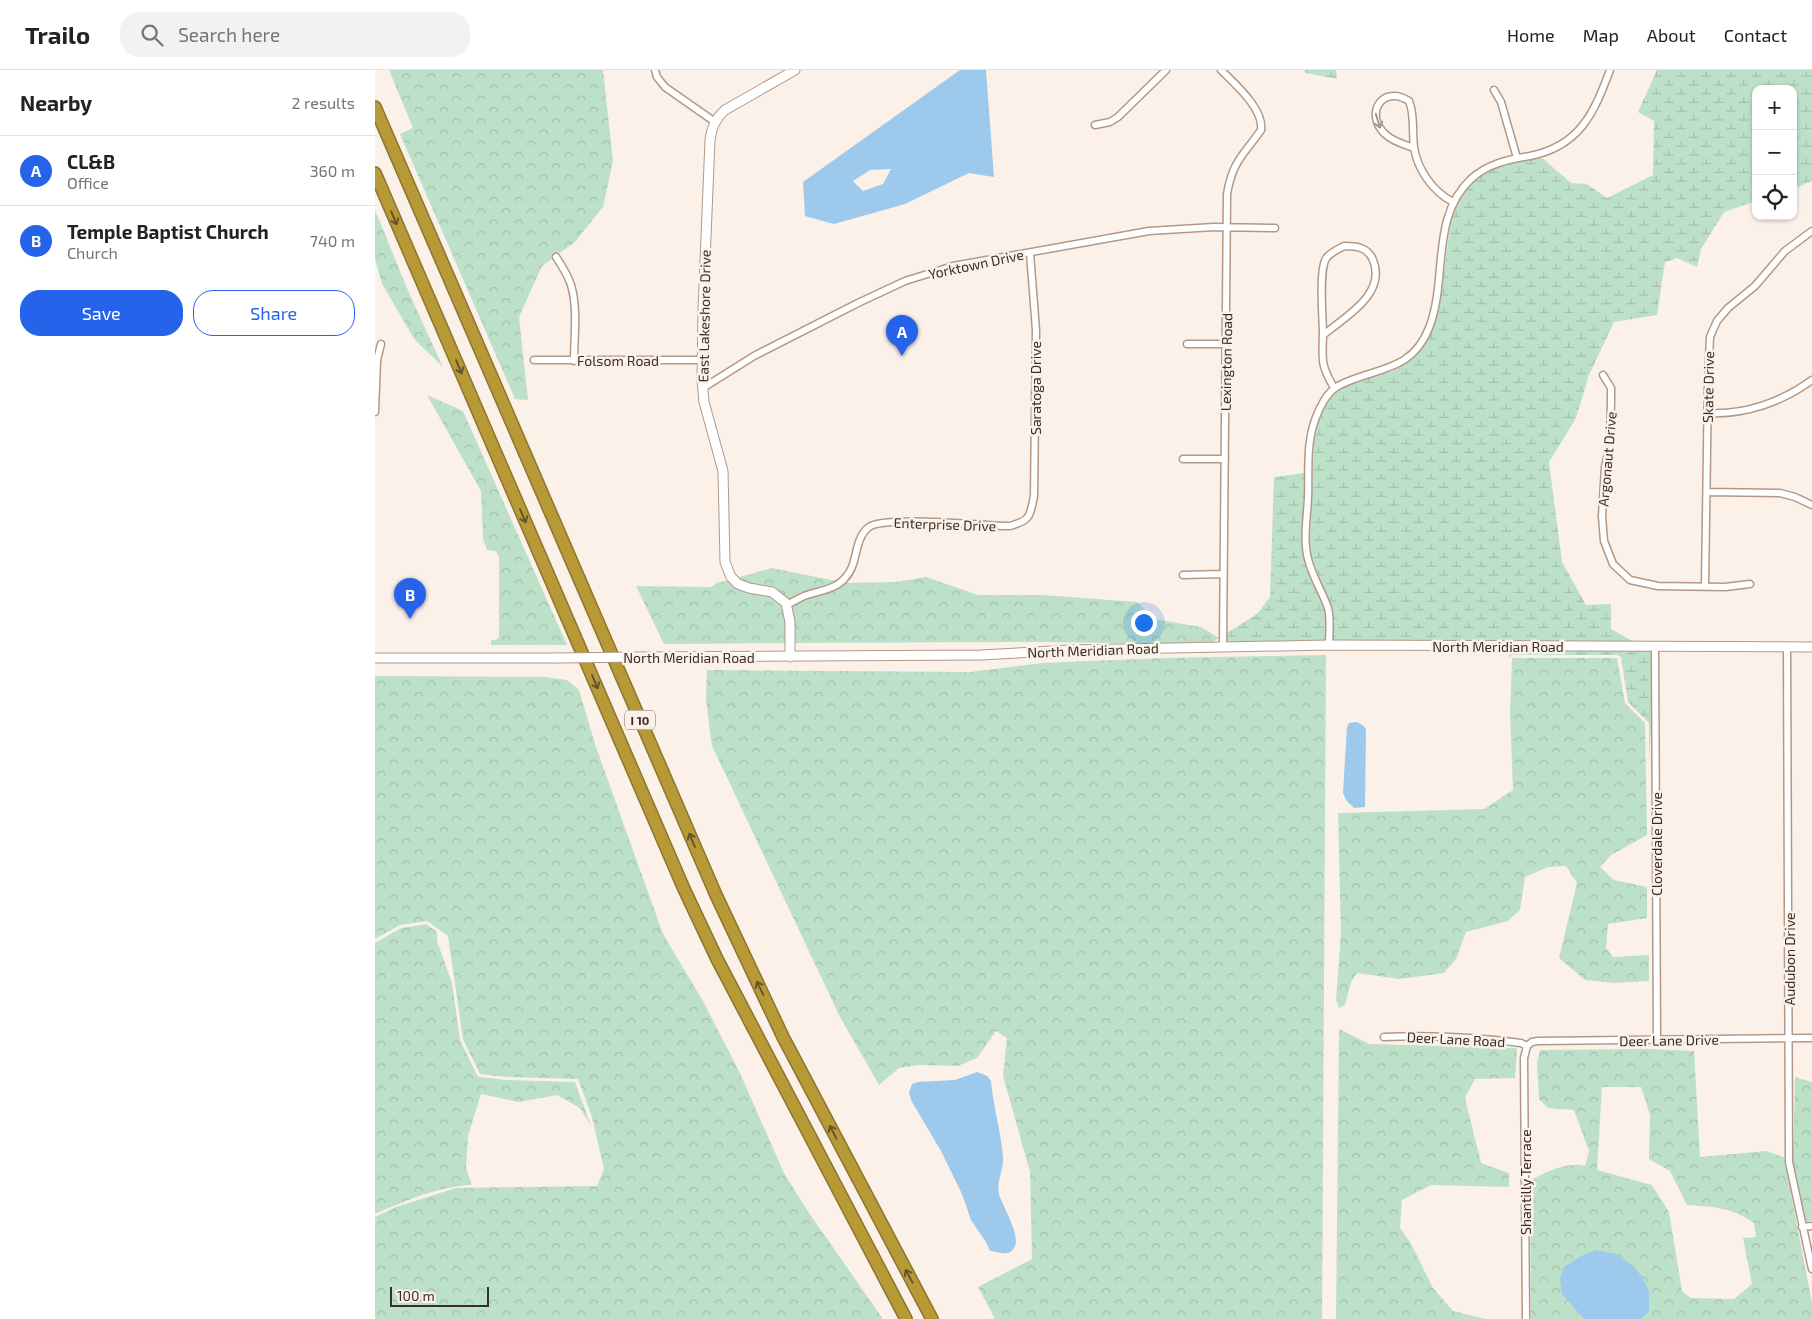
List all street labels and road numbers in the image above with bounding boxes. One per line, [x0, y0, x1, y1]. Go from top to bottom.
street label: Yorktown Drive [927, 246, 1025, 282]
street label: East Lakeshore Drive [694, 249, 714, 383]
street label: Lexington Road [1217, 313, 1235, 411]
street label: Saratoga Drive [1027, 341, 1044, 435]
street label: Skate Drive [1699, 351, 1717, 423]
street label: Folsom Road [577, 352, 659, 369]
street label: Argonaut Drive [1594, 411, 1620, 507]
street label: Enterprise Drive [893, 514, 997, 534]
street label: North Meridian Road [1432, 638, 1564, 655]
street label: North Meridian Road [1027, 639, 1159, 661]
street label: North Meridian Road [623, 649, 755, 666]
road number: I 10 [625, 710, 655, 730]
street label: Cloverdale Drive [1648, 792, 1665, 896]
street label: Audubon Drive [1781, 912, 1798, 1006]
street label: Deer Lane Road [1406, 1028, 1506, 1050]
street label: Deer Lane Drive [1619, 1031, 1719, 1049]
street label: Shantilly Terrace [1517, 1129, 1534, 1235]

